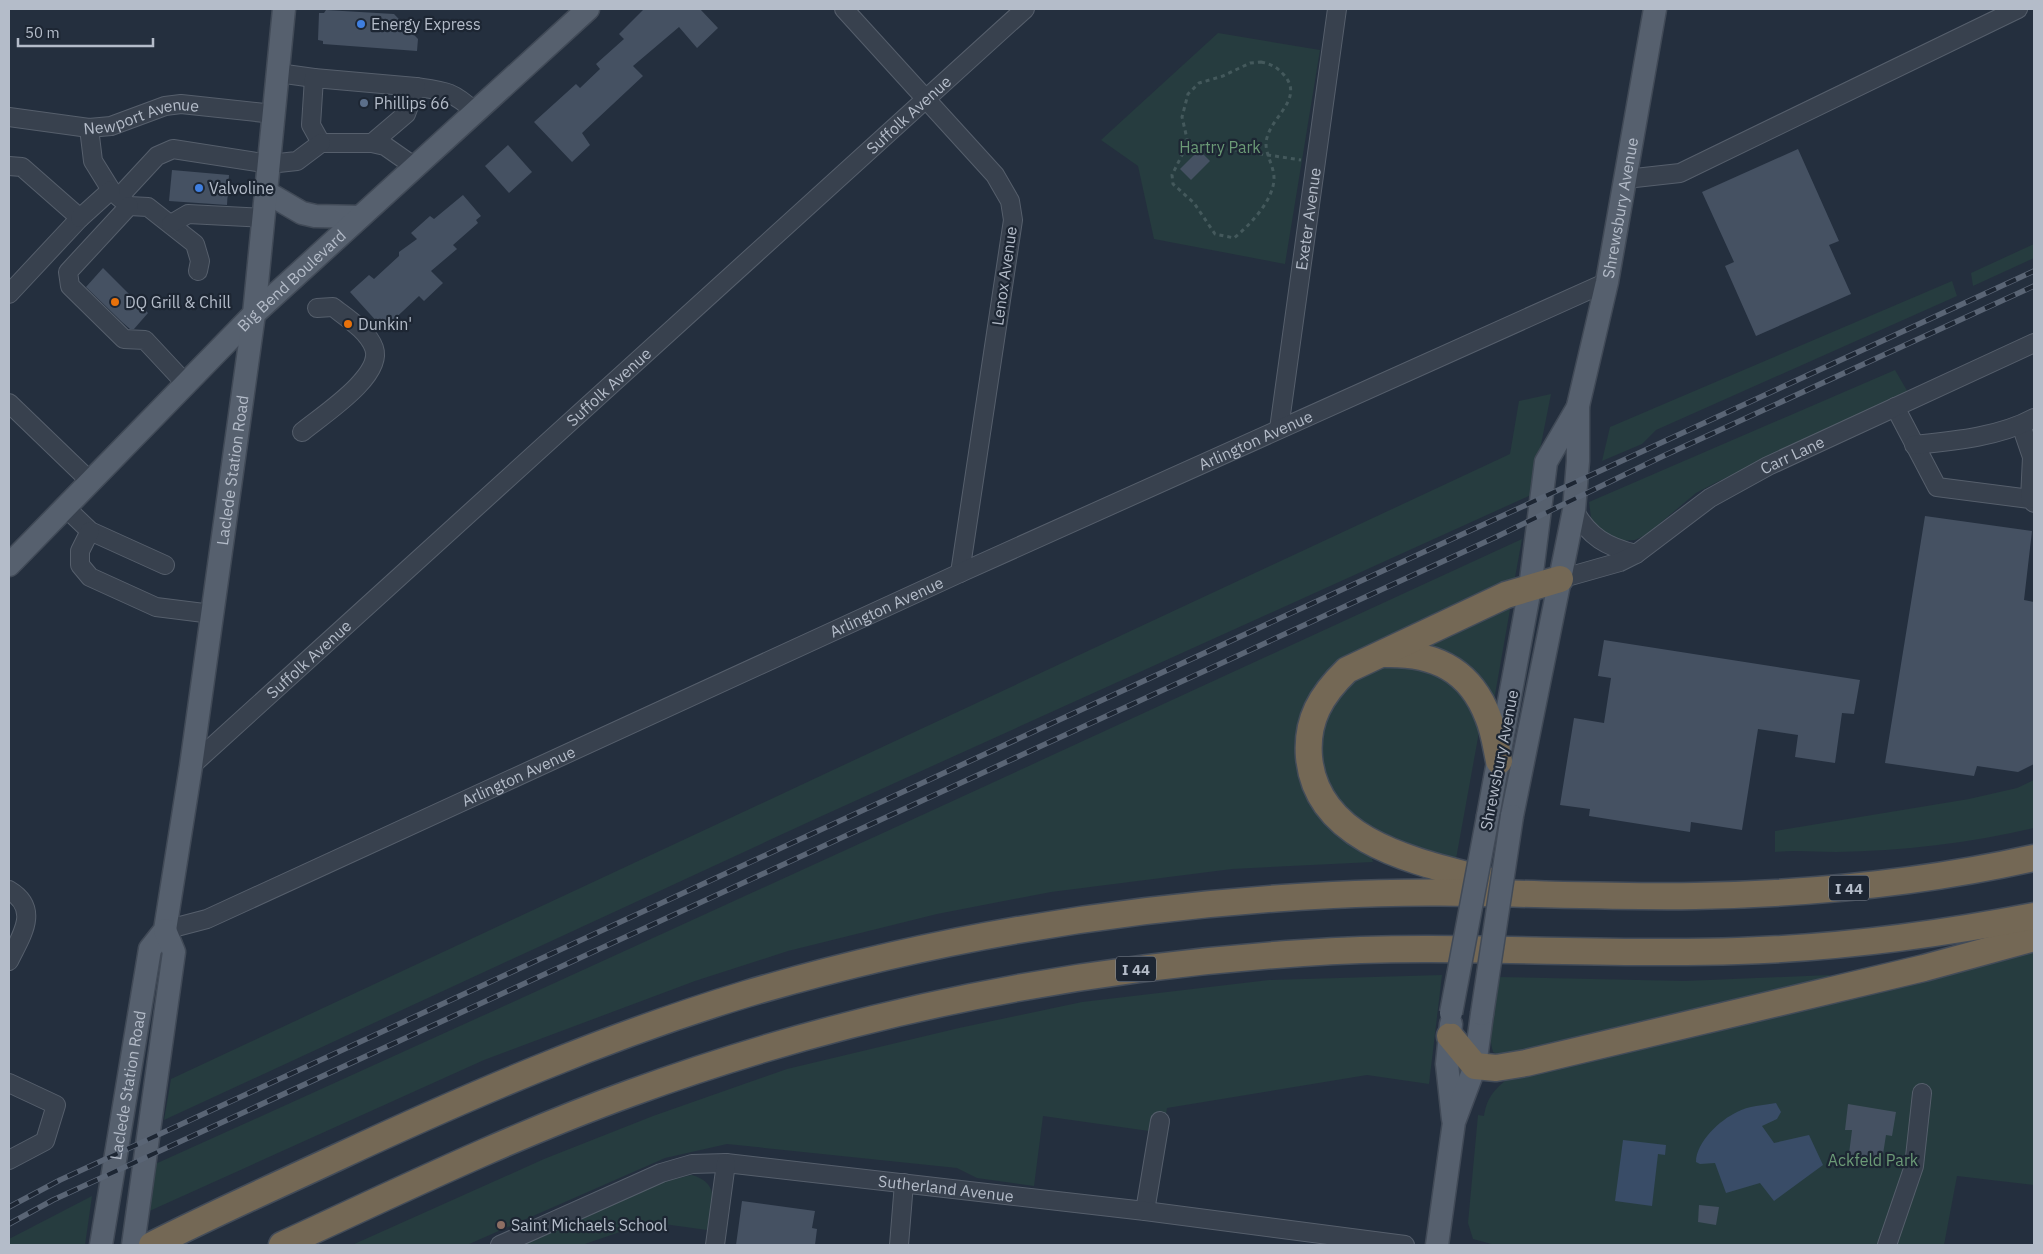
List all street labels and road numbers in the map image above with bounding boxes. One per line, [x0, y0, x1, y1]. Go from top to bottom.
street label: Suffolk Avenue [862, 71, 955, 158]
street label: Newport Avenue [83, 94, 200, 138]
street label: Shrewsbury Avenue [1598, 136, 1642, 280]
street label: Exeter Avenue [1291, 166, 1325, 272]
street label: Big Bend Boulevard [233, 225, 350, 335]
street label: Lenox Avenue [987, 225, 1021, 327]
street label: Suffolk Avenue [562, 343, 655, 431]
street label: Laclede Station Road [212, 394, 253, 547]
street label: Arlington Avenue [1195, 406, 1316, 474]
street label: Carr Lane [1757, 431, 1828, 478]
street label: Arlington Avenue [826, 572, 947, 642]
street label: Suffolk Avenue [262, 615, 355, 703]
street label: Shrewsbury Avenue [1476, 688, 1522, 832]
street label: Arlington Avenue [458, 741, 579, 811]
road number: I 44 [1829, 876, 1869, 900]
road number: I 44 [1116, 956, 1156, 982]
street label: Laclede Station Road [105, 1009, 150, 1161]
street label: Sutherland Avenue [877, 1170, 1015, 1206]

